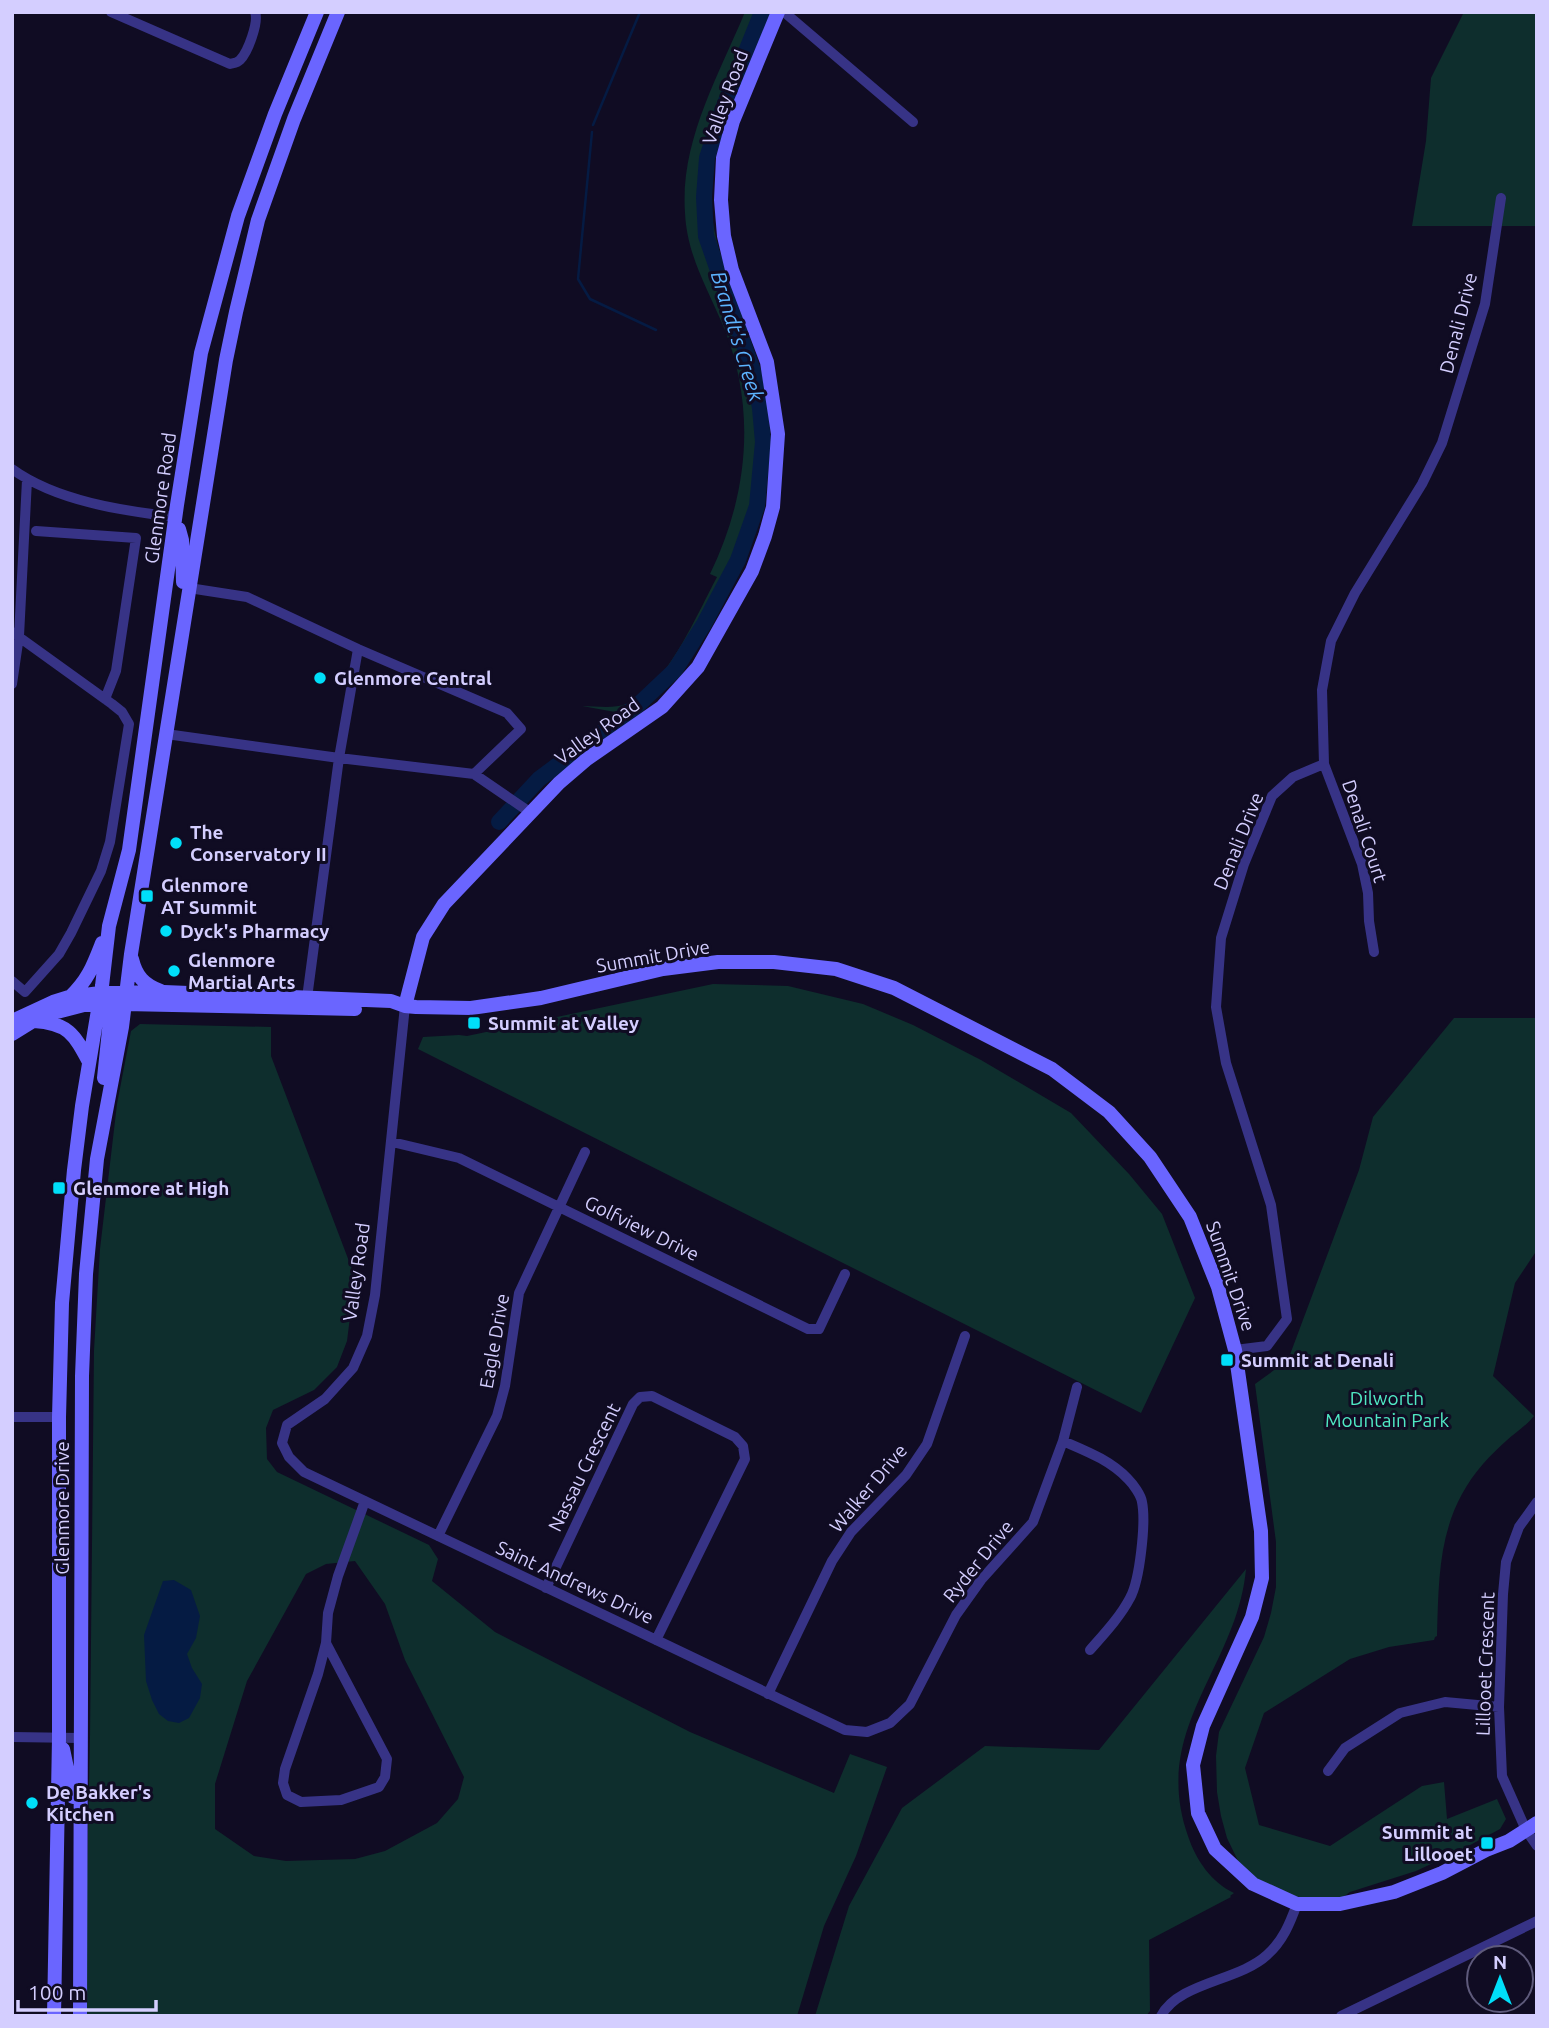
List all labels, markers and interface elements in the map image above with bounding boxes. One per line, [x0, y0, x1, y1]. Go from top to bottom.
street label: Valley Road [698, 47, 752, 147]
water label: Brandt's Creek [707, 268, 769, 404]
street label: Denali Drive [1435, 270, 1481, 376]
street label: Glenmore Road [140, 431, 180, 565]
place label: Glenmore Central [334, 667, 492, 689]
marker: Glenmore Central [312, 670, 328, 686]
street label: Valley Road [550, 693, 644, 769]
street label: Denali Court [1338, 777, 1392, 886]
street label: Denali Drive [1208, 789, 1268, 893]
place label: The Conservatory II [190, 821, 327, 865]
marker: The Conservatory II [168, 835, 184, 851]
place label: Glenmore AT Summit [161, 874, 257, 918]
marker: Glenmore AT Summit [139, 888, 155, 904]
place label: Dyck's Pharmacy [180, 920, 329, 942]
marker: Dyck's Pharmacy [158, 923, 174, 939]
street label: Summit Drive [594, 935, 712, 977]
place label: Glenmore Martial Arts [188, 949, 295, 993]
marker: Glenmore Martial Arts [166, 963, 182, 979]
place label: Summit at Valley [488, 1012, 639, 1034]
marker: Summit at Valley [466, 1015, 482, 1031]
place label: Glenmore at High [73, 1177, 229, 1199]
marker: Glenmore at High [51, 1180, 67, 1196]
street label: Golfview Drive [581, 1191, 703, 1265]
street label: Summit Drive [1202, 1218, 1260, 1334]
street label: Valley Road [338, 1221, 374, 1323]
street label: Eagle Drive [475, 1292, 513, 1390]
place label: Summit at Denali [1241, 1349, 1394, 1371]
marker: Summit at Denali [1219, 1352, 1235, 1368]
park label: Dilworth Mountain Park [1325, 1387, 1449, 1431]
street label: Nassau Crescent [543, 1399, 625, 1535]
street label: Walker Drive [825, 1439, 911, 1537]
street label: Glenmore Drive [51, 1441, 73, 1575]
street label: Ryder Drive [938, 1516, 1018, 1606]
street label: Saint Andrews Drive [493, 1536, 657, 1628]
street label: Lillooet Crescent [1471, 1591, 1499, 1736]
place label: De Bakker's Kitchen [46, 1781, 151, 1825]
marker: De Bakker's Kitchen [24, 1795, 40, 1811]
place label: Summit at Lillooet [1382, 1821, 1473, 1865]
marker: Summit at Lillooet [1479, 1835, 1495, 1851]
north arrow [1465, 1944, 1535, 2014]
text: N [1493, 1951, 1507, 1973]
scale bar [18, 1968, 156, 2012]
text: 100 m [28, 1980, 86, 2004]

